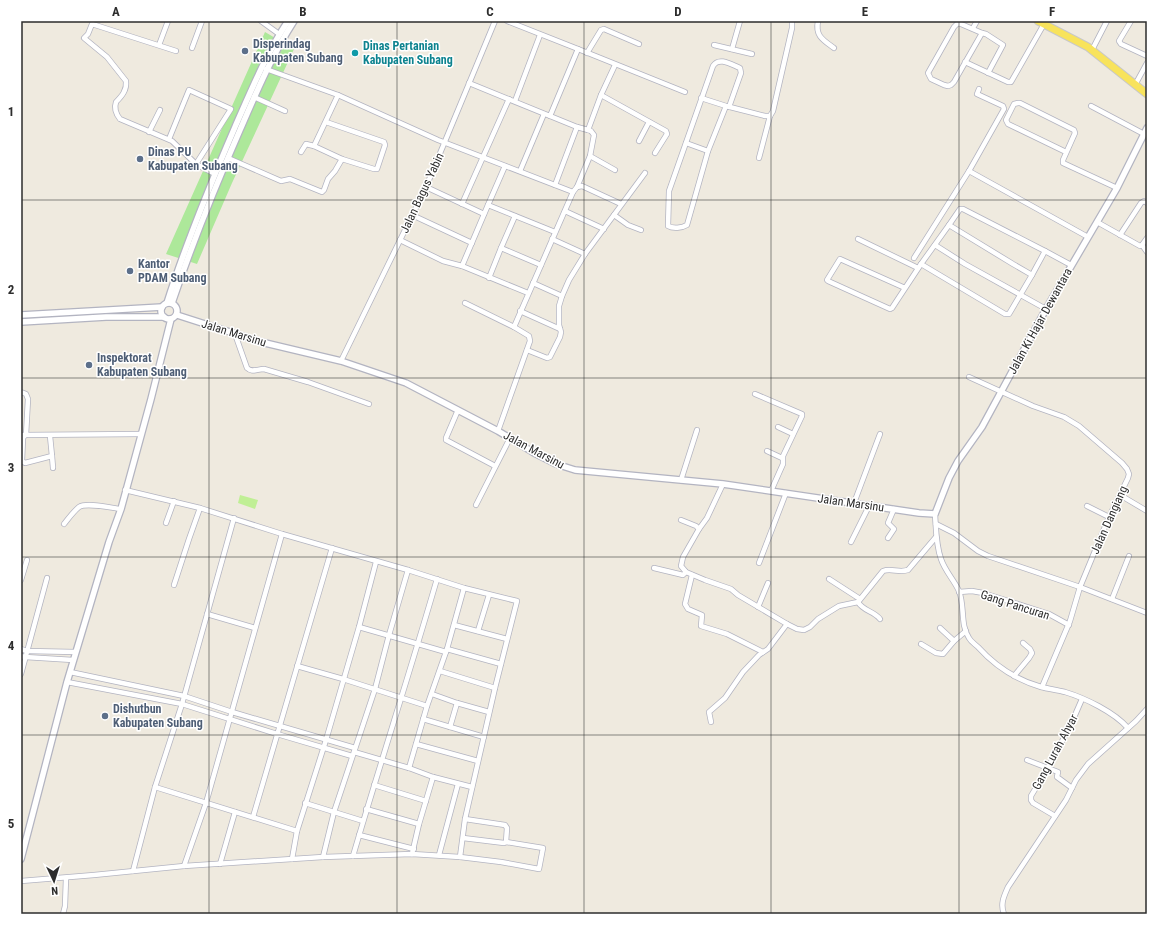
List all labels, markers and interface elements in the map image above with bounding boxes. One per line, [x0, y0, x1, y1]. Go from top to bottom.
text: A [112, 4, 120, 19]
text: B [299, 4, 307, 19]
text: C [486, 4, 494, 19]
text: D [674, 4, 682, 19]
text: E [862, 4, 869, 19]
text: F [1049, 4, 1055, 19]
place label: Disperindag Kabupaten Subang [253, 37, 343, 65]
place label: Dinas Pertanian Kabupaten Subang [363, 39, 453, 67]
marker: Disperindag Kabupaten Subang [240, 46, 250, 56]
marker: Dinas Pertanian Kabupaten Subang [350, 48, 360, 58]
text: 1 [8, 104, 14, 119]
place label: Dinas PU Kabupaten Subang [148, 145, 238, 173]
street label: Jalan Bagus Yabin [397, 150, 447, 235]
marker: Dinas PU Kabupaten Subang [135, 154, 145, 164]
place label: Kantor PDAM Subang [138, 257, 206, 285]
street label: Jalan Ki Hajar Dewantara [1005, 265, 1075, 376]
marker: Kantor PDAM Subang [125, 266, 135, 276]
text: 2 [8, 282, 15, 297]
street label: Jalan Marsinu [200, 317, 268, 350]
place label: Inspektorat Kabupaten Subang [97, 351, 187, 379]
marker: Inspektorat Kabupaten Subang [84, 360, 94, 370]
street label: Jalan Marsinu [501, 428, 567, 472]
text: 3 [8, 460, 14, 475]
street label: Jalan Dangiang [1088, 484, 1130, 556]
street label: Jalan Marsinu [817, 491, 885, 515]
street label: Gang Pancuran [979, 587, 1051, 623]
text: 4 [8, 638, 15, 653]
place label: Dishutbun Kabupaten Subang [113, 702, 203, 730]
marker: Dishutbun Kabupaten Subang [100, 711, 110, 721]
street label: Gang Lurah Ahyar [1029, 712, 1081, 792]
text: 5 [8, 816, 15, 831]
north arrow [34, 861, 74, 901]
text: N [51, 884, 58, 897]

